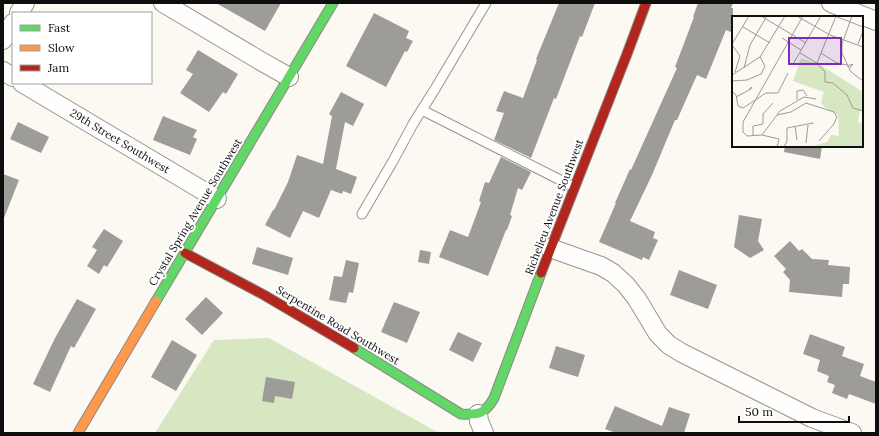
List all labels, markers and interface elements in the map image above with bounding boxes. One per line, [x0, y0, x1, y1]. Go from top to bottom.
legend [12, 12, 152, 84]
inset map [732, 16, 863, 147]
text: Fast [48, 20, 71, 35]
text: Slow [48, 40, 75, 55]
text: Jam [47, 60, 69, 75]
street label: 29th Street Southwest [67, 106, 173, 177]
street label: Crystal Spring Avenue Southwest [145, 135, 245, 288]
street label: Richelieu Avenue Southwest [522, 137, 587, 277]
street label: Serpentine Road Southwest [274, 283, 403, 368]
scale bar [739, 398, 849, 424]
text: 50 m [745, 404, 773, 419]

